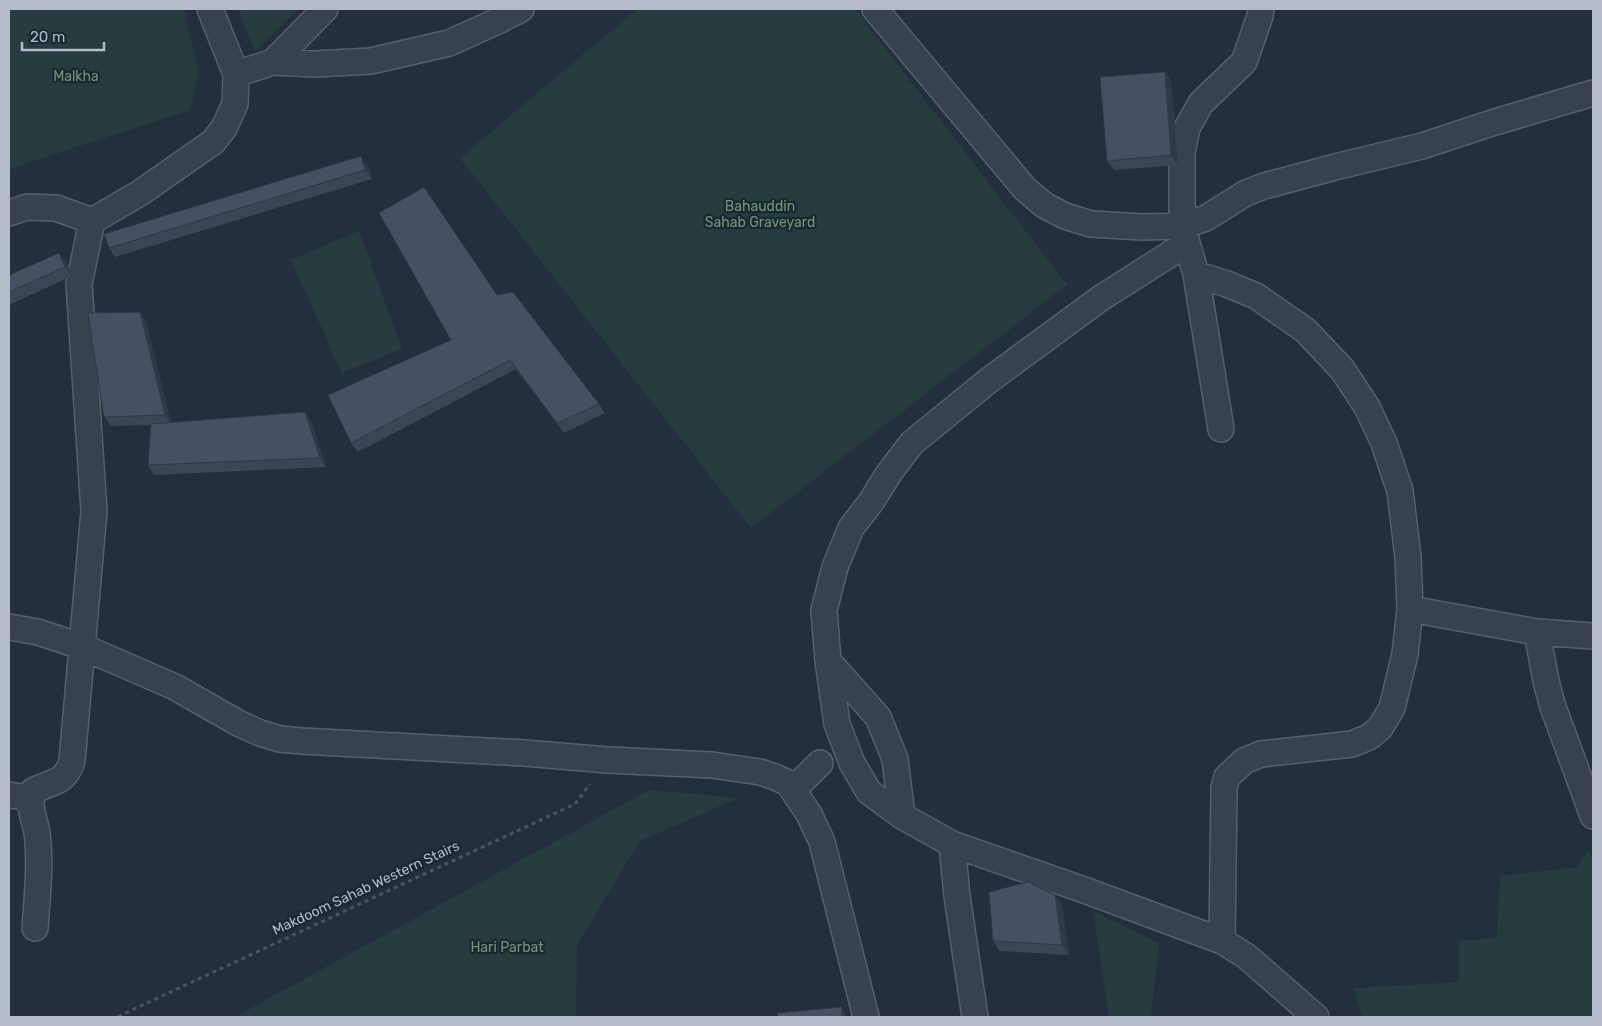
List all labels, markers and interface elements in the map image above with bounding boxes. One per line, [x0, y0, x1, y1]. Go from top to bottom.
scale bar [22, 20, 105, 52]
text: 20 m [30, 28, 65, 46]
park label: Malkha [53, 68, 99, 85]
park label: Bahauddin Sahab Graveyard [705, 198, 815, 231]
street label: Makdoom Sahab Western Stairs [270, 837, 462, 939]
park label: Hari Parbat [470, 939, 544, 956]

